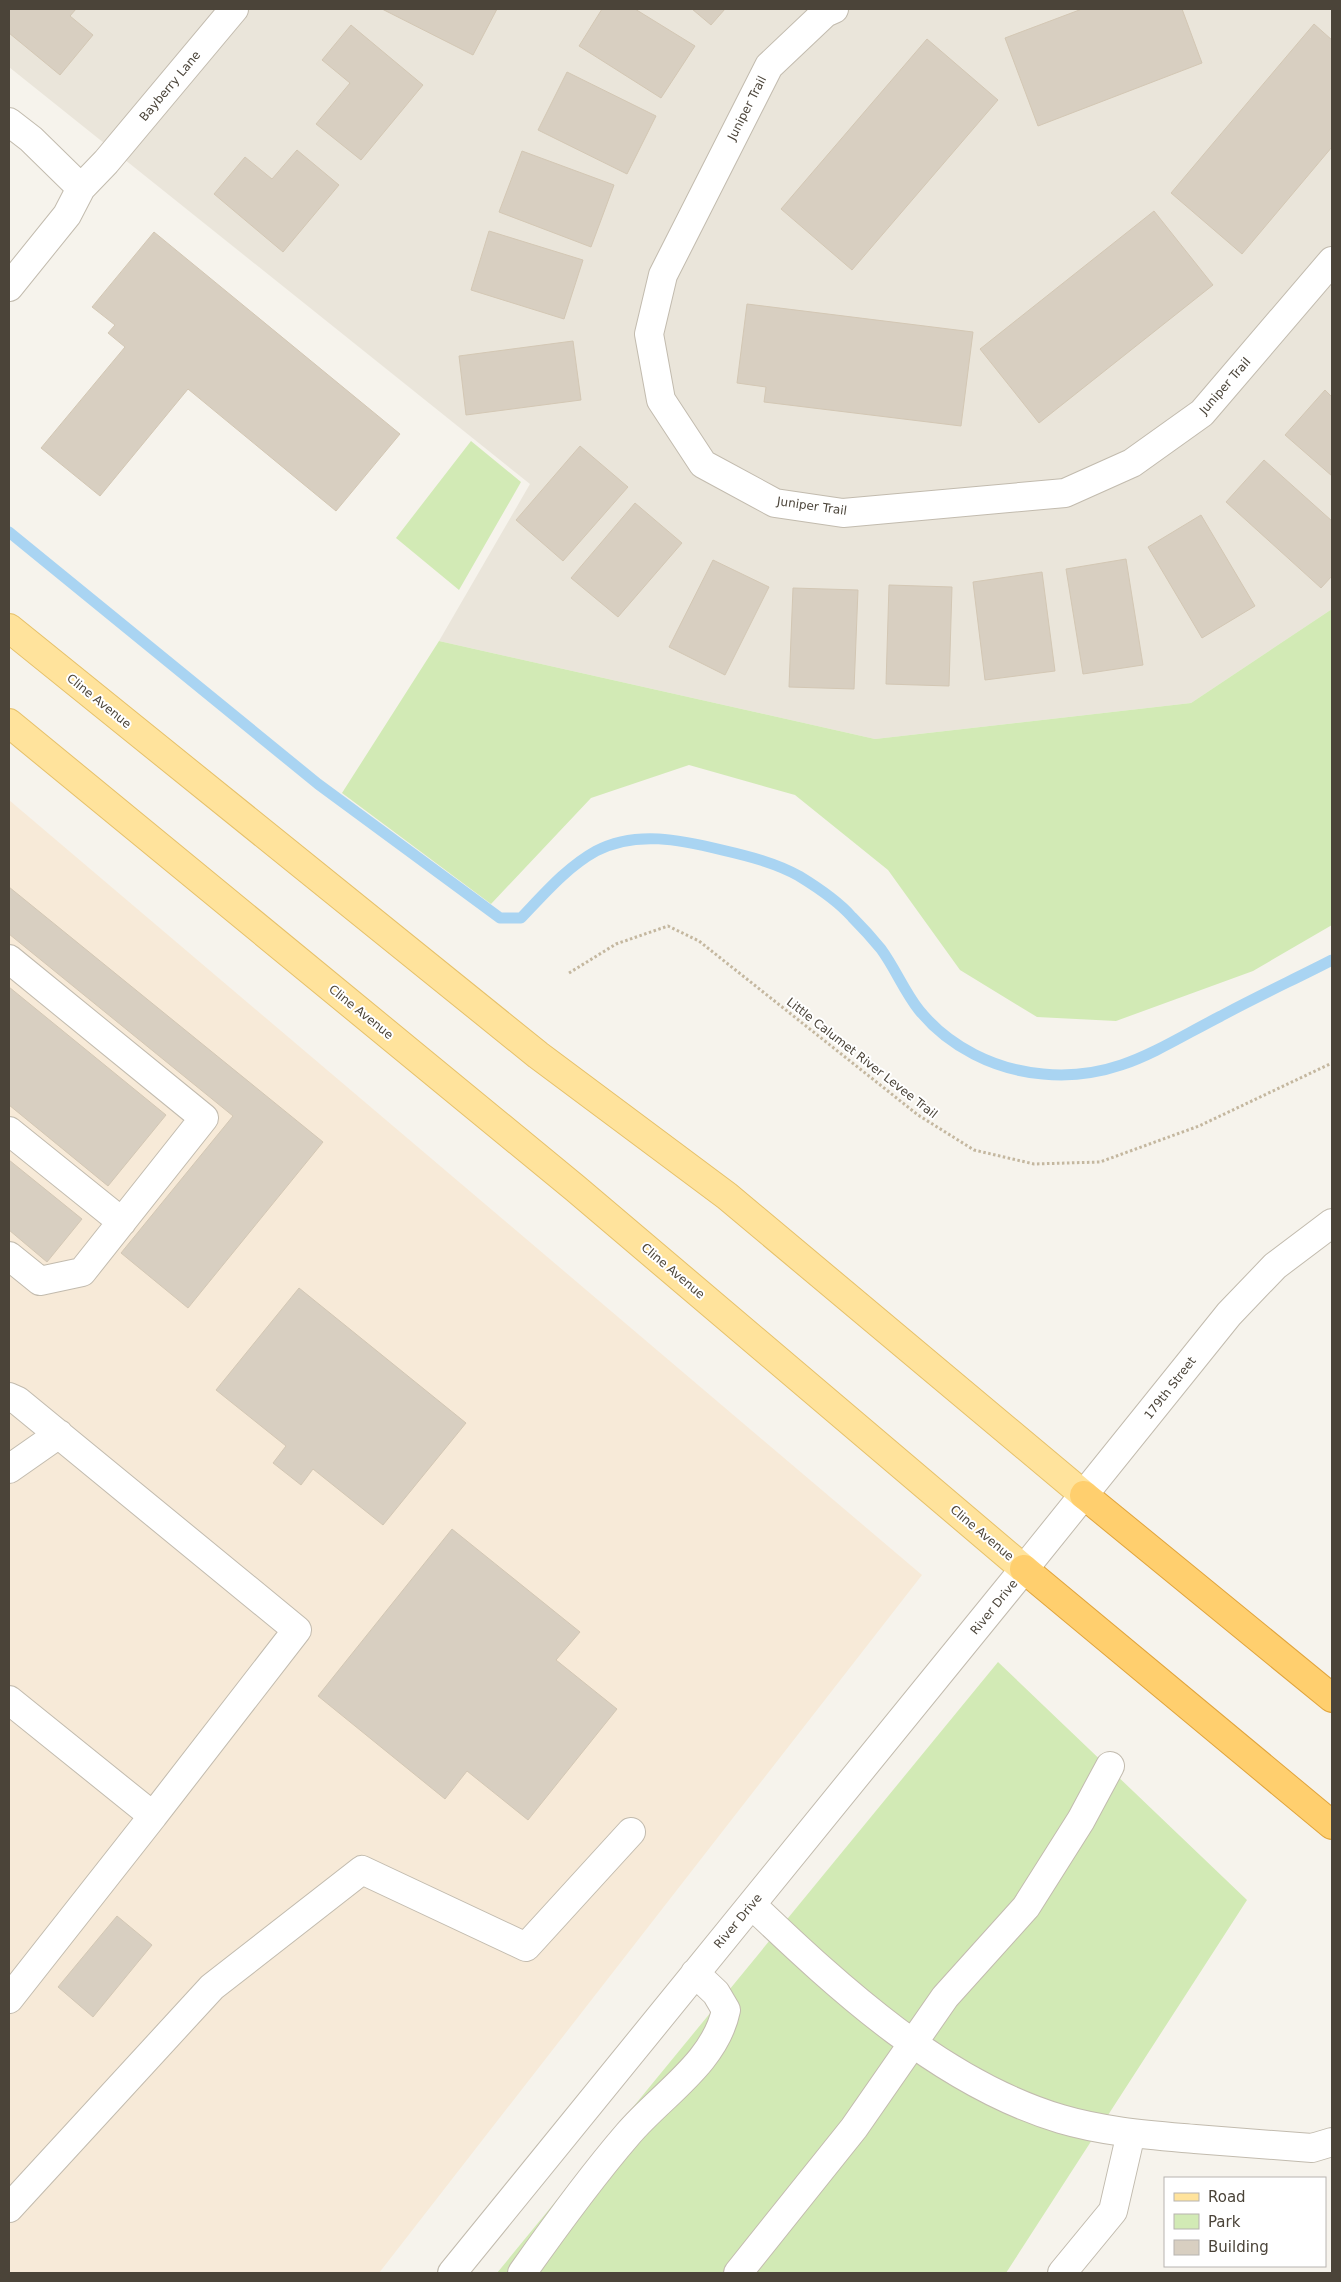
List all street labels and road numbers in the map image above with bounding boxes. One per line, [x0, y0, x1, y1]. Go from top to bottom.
street label: Bayberry Lane [137, 48, 203, 124]
street label: Juniper Trail [724, 73, 769, 143]
street label: Juniper Trail [1196, 355, 1253, 418]
street label: Juniper Trail [775, 494, 848, 518]
street label: Cline Avenue [64, 671, 134, 731]
street label: Cline Avenue [326, 982, 396, 1042]
street label: Little Calumet River Levee Trail [784, 995, 940, 1121]
street label: Cline Avenue [638, 1240, 708, 1302]
street label: 179th Street [1141, 1354, 1199, 1422]
street label: Cline Avenue [947, 1502, 1017, 1564]
street label: River Drive [968, 1577, 1020, 1637]
street label: River Drive [711, 1891, 765, 1951]

